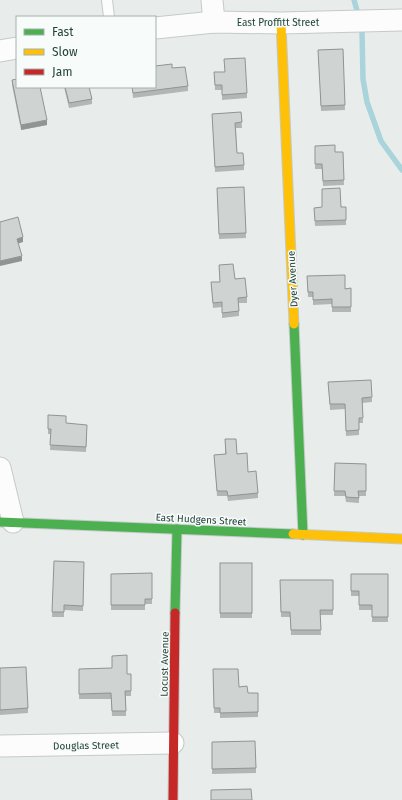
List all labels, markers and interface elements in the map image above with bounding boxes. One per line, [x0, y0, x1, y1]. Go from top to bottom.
legend [16, 16, 156, 88]
street label: East Proffitt Street [237, 17, 320, 29]
text: Fast [52, 25, 74, 39]
text: Slow [52, 45, 78, 59]
text: Jam [52, 65, 72, 79]
street label: Dyer Avenue [286, 250, 300, 307]
street label: East Hudgens Street [155, 512, 247, 528]
street label: Locust Avenue [158, 631, 172, 697]
street label: Douglas Street [53, 739, 119, 753]

